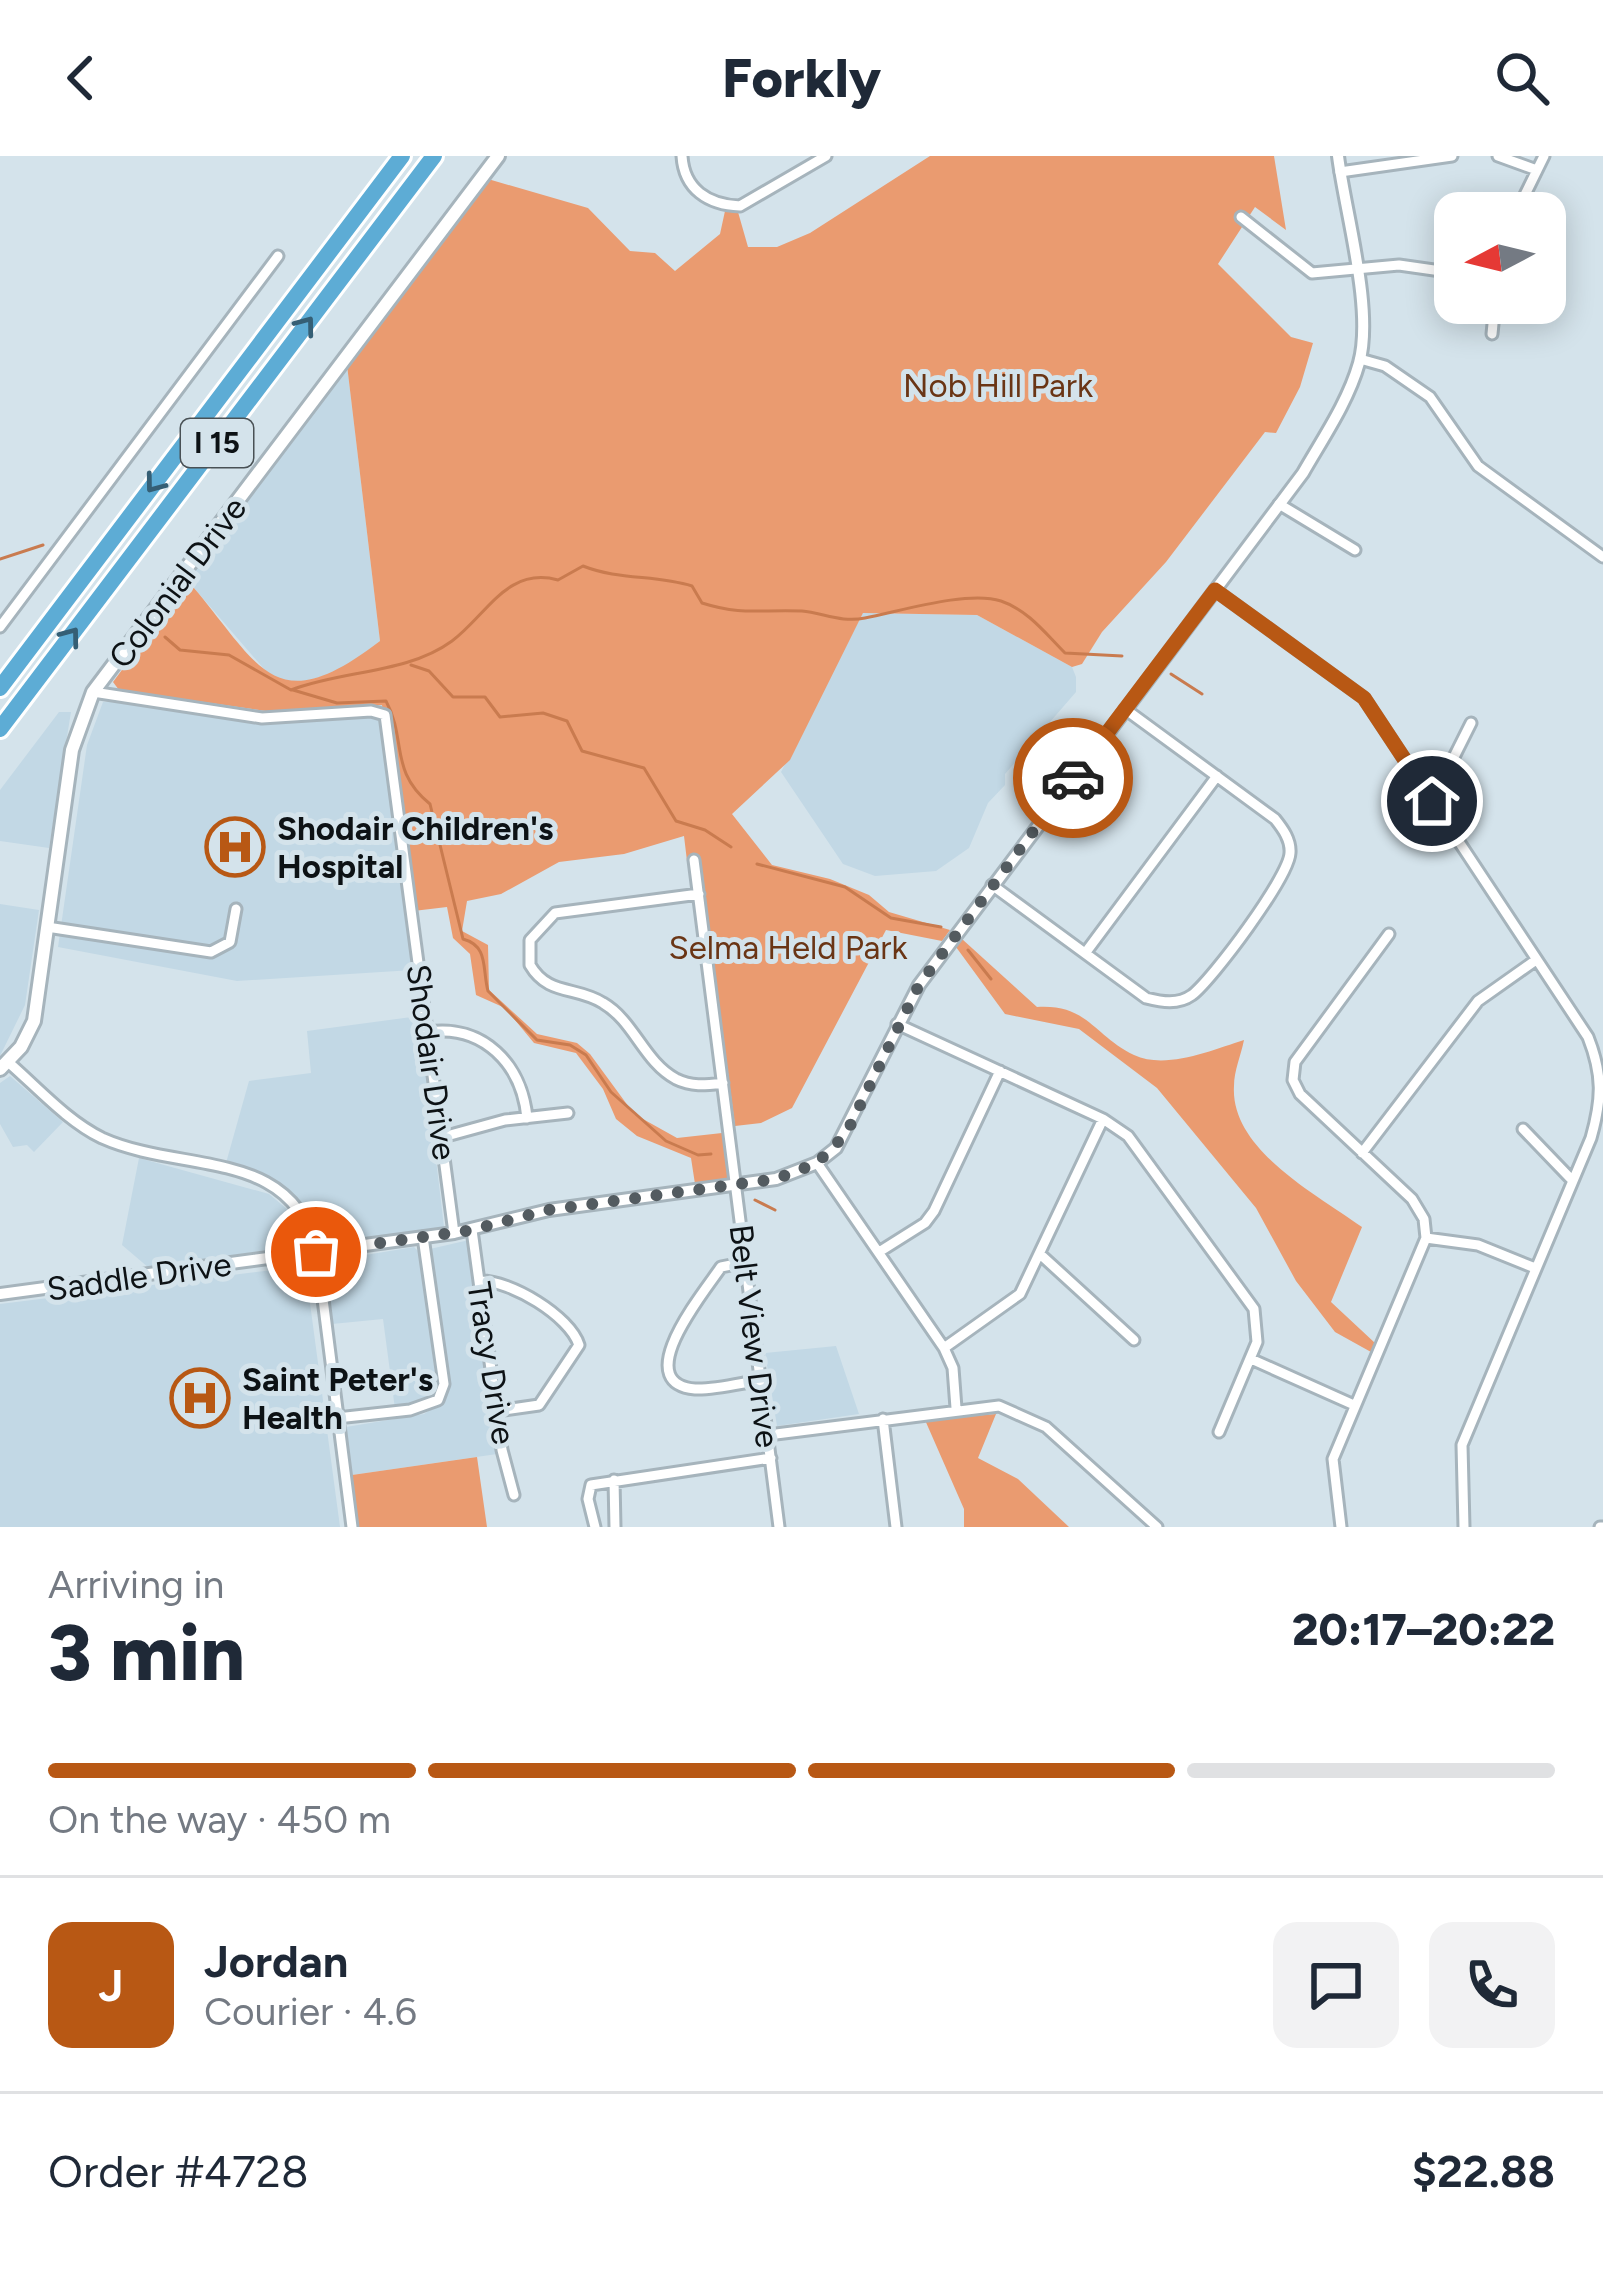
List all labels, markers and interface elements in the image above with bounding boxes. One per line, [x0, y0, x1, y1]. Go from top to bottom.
icon: back [48, 45, 114, 111]
icon: search [1489, 45, 1555, 111]
text: Forkly [722, 46, 881, 111]
north arrow [1434, 192, 1566, 324]
map controls [1434, 192, 1566, 324]
one-way arrow [292, 317, 313, 339]
park label: Nob Hill Park [903, 366, 1093, 405]
road number: I 15 [181, 419, 253, 467]
one-way arrow [147, 471, 169, 492]
street label: Colonial Drive [100, 489, 254, 675]
one-way arrow [56, 628, 78, 649]
courier [1013, 718, 1133, 838]
icon: car [1040, 745, 1106, 811]
pin [1381, 750, 1483, 852]
icon: home [1399, 768, 1465, 834]
place label: Shodair Children's Hospital [277, 809, 553, 886]
hospital icon: Shodair Children's Hospital [204, 816, 266, 878]
park label: Selma Held Park [669, 928, 907, 967]
street label: Shodair Drive [398, 962, 465, 1162]
pin [265, 1201, 367, 1303]
icon: bag [283, 1219, 349, 1285]
street label: Belt View Drive [721, 1222, 788, 1450]
street label: Saddle Drive [45, 1244, 234, 1309]
street label: Tracy Drive [459, 1279, 524, 1447]
place label: Saint Peter's Health [242, 1360, 433, 1437]
hospital icon: Saint Peter's Health [169, 1367, 231, 1429]
text: Arriving in [48, 1561, 224, 1608]
text: 20:17–20:22 [1292, 1602, 1555, 1656]
text: 3 min [48, 1606, 245, 1700]
text: On the way · 450 m [48, 1796, 391, 1843]
button: chat [1273, 1922, 1399, 2048]
button: phone [1429, 1922, 1555, 2048]
text: Jordan [204, 1934, 348, 1988]
text: J [99, 1958, 123, 2012]
text: Courier · 4.6 [204, 1988, 417, 2035]
text: Order #4728 [48, 2144, 309, 2198]
text: $22.88 [1412, 2144, 1555, 2198]

